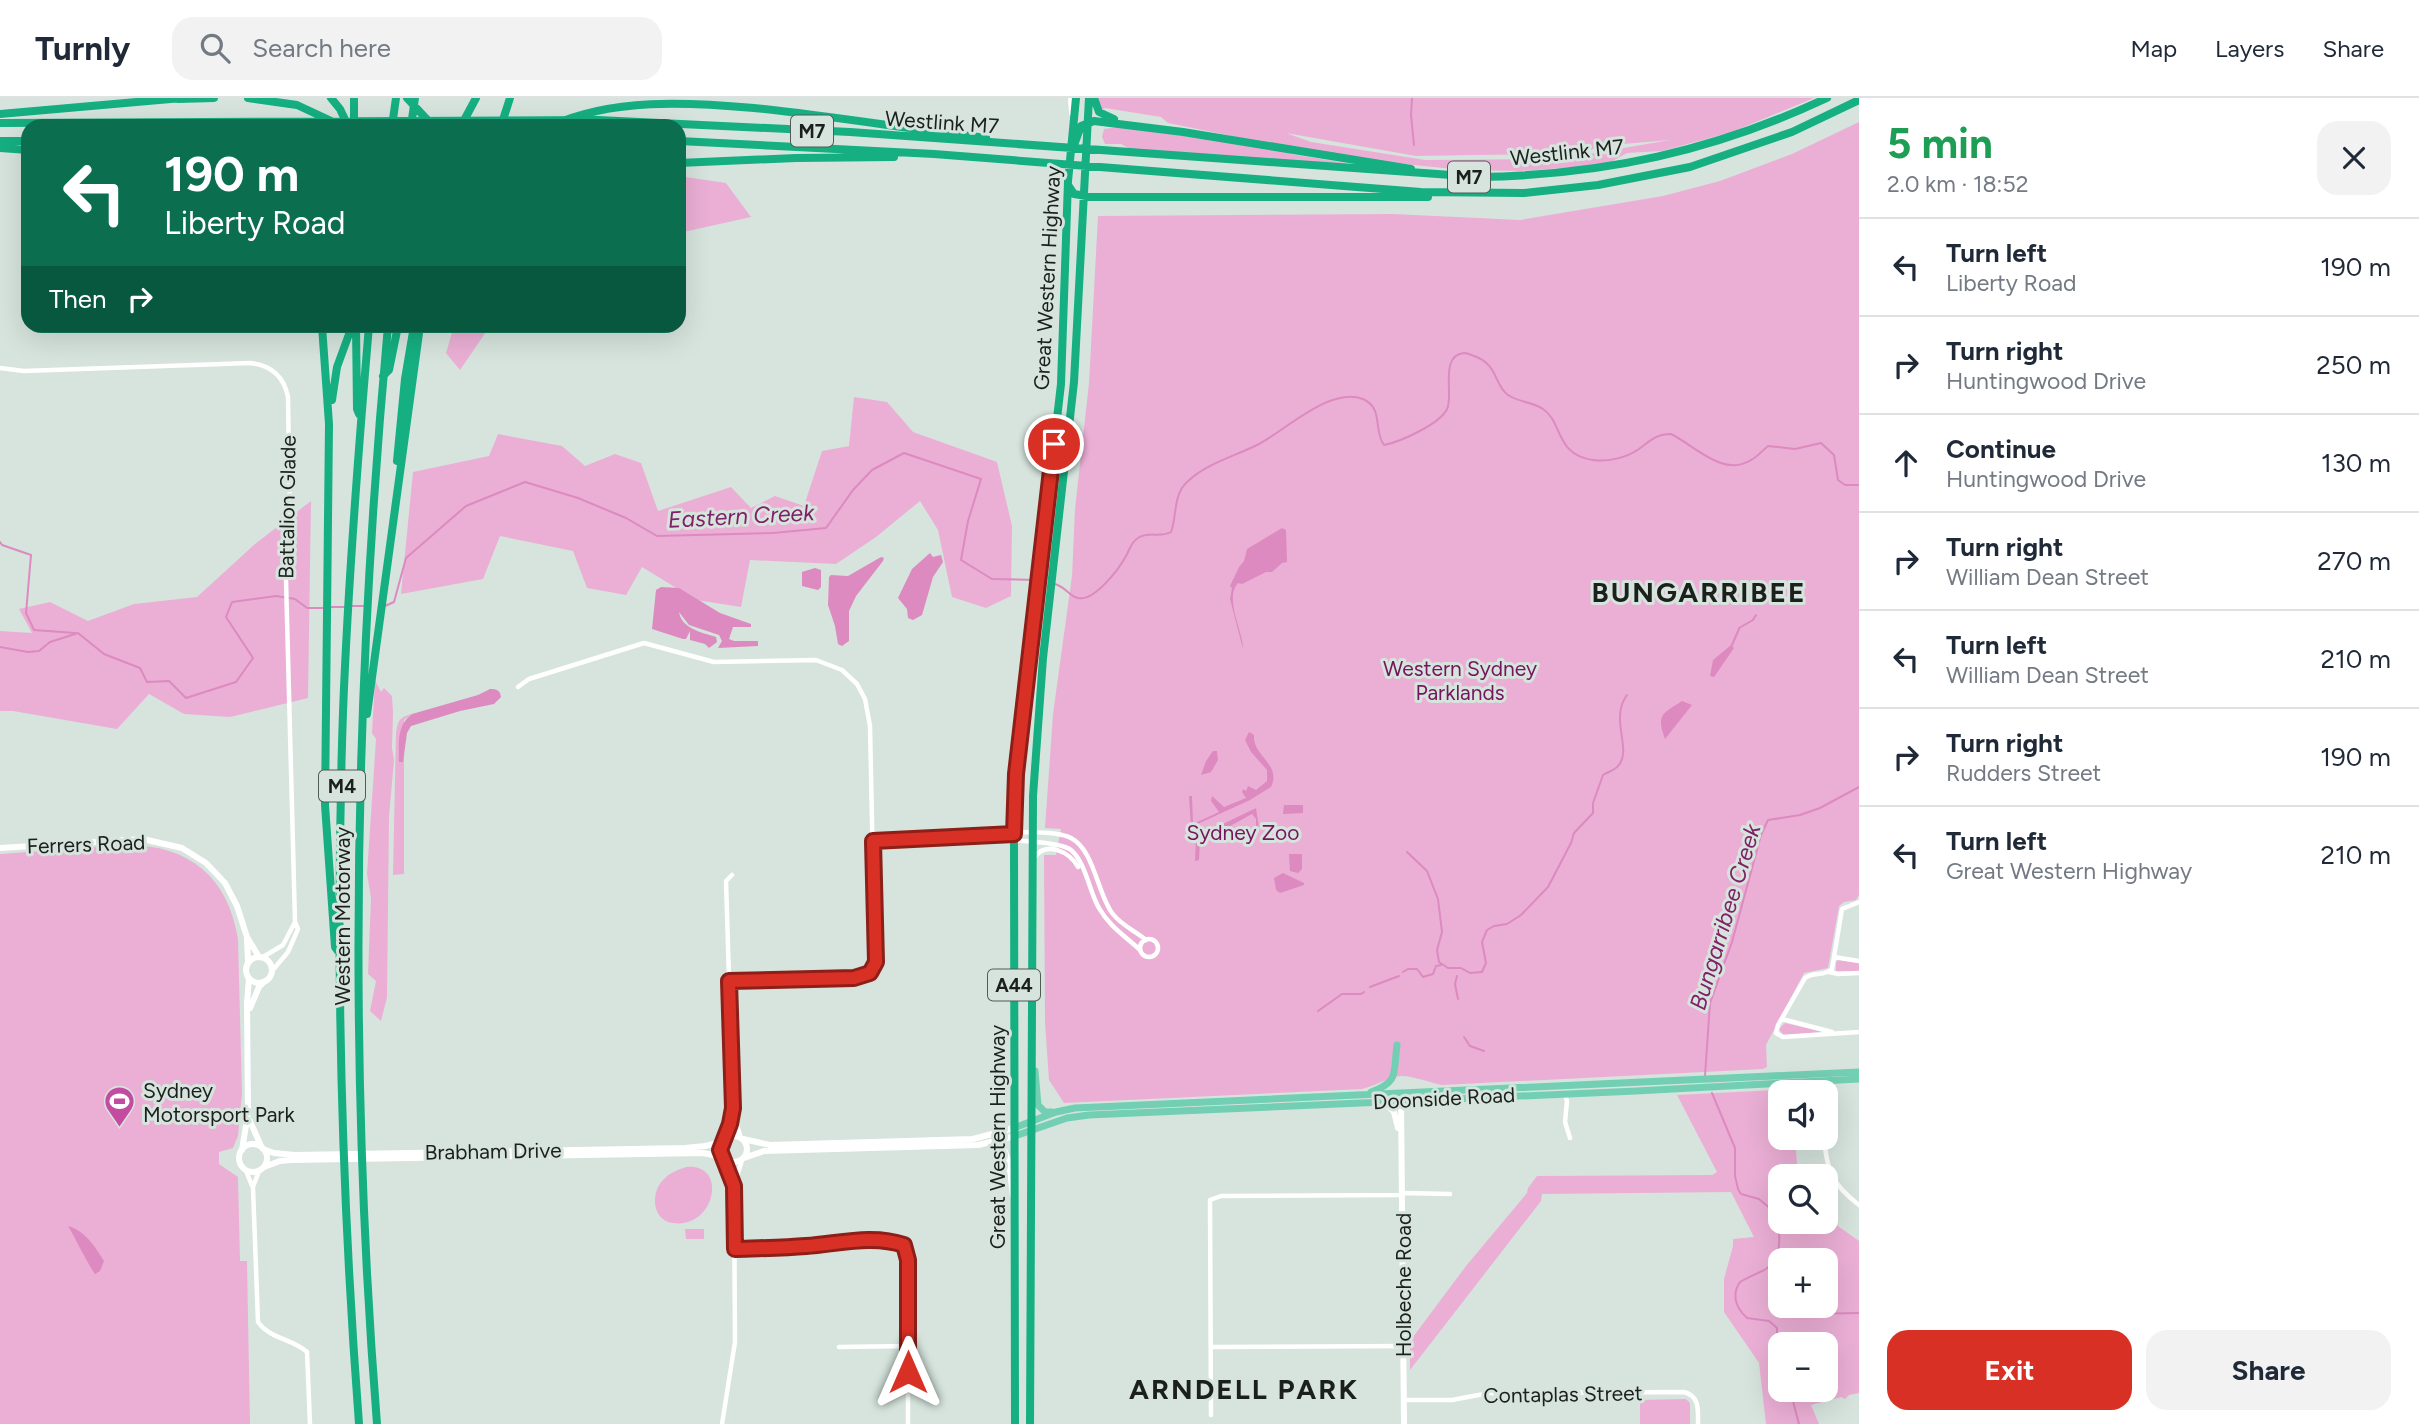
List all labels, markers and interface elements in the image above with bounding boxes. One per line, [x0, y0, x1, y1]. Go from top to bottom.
search box [172, 17, 662, 80]
text: Turnly [35, 29, 130, 68]
icon: search [196, 29, 234, 67]
text: Search here [252, 32, 391, 64]
text: Map [2130, 34, 2177, 63]
text: Layers [2215, 34, 2284, 63]
text: Share [2322, 34, 2384, 63]
street label: Westlink M7 [884, 106, 1000, 138]
road number: M7 [791, 116, 833, 146]
text: 5 min [1887, 118, 1993, 169]
button: close [2317, 121, 2391, 195]
street label: Westlink M7 [1509, 134, 1625, 170]
text: 190 m [164, 144, 299, 203]
icon: left [49, 147, 140, 238]
road number: M7 [1448, 162, 1490, 192]
street label: Great Western Highway [1029, 165, 1065, 391]
text: 2.0 km · 18:52 [1887, 170, 2029, 198]
text: Liberty Road [164, 204, 346, 242]
text: Turn left [1946, 237, 2047, 269]
icon: left [1887, 248, 1925, 286]
text: 190 m [2320, 251, 2391, 283]
text: Liberty Road [1946, 269, 2077, 297]
icon: right [121, 280, 159, 318]
text: Then [49, 283, 107, 315]
text: Turn right [1946, 335, 2063, 367]
icon: right [1887, 346, 1925, 384]
text: 250 m [2316, 349, 2391, 381]
text: Huntingwood Drive [1946, 367, 2146, 395]
pin [1024, 414, 1084, 474]
icon: arrive [1035, 425, 1073, 463]
text: Continue [1946, 433, 2056, 465]
street label: Battalion Glade [273, 435, 301, 579]
icon: ahead [1887, 444, 1925, 482]
text: 130 m [2321, 447, 2391, 479]
text: Huntingwood Drive [1946, 465, 2146, 493]
water label: Eastern Creek [667, 498, 816, 534]
text: Turn right [1946, 531, 2063, 563]
icon: right [1887, 542, 1925, 580]
text: 270 m [2317, 545, 2391, 577]
text: William Dean Street [1946, 563, 2149, 591]
district label: BUNGARRIBEE [1592, 575, 1806, 609]
text: Turn left [1946, 629, 2047, 661]
icon: left [1887, 640, 1925, 678]
text: 210 m [2321, 643, 2391, 675]
park label: Western Sydney Parklands [1383, 656, 1537, 705]
text: William Dean Street [1946, 661, 2149, 689]
text: Turn right [1946, 727, 2063, 759]
icon: right [1887, 738, 1925, 776]
text: 190 m [2320, 741, 2391, 773]
text: Rudders Street [1946, 759, 2101, 787]
road number: M4 [319, 771, 365, 802]
park label: Sydney Zoo [1187, 820, 1299, 845]
water label: Bungarribee Creek [1683, 820, 1767, 1013]
text: Turn left [1946, 825, 2047, 857]
street label: Western Motorway [330, 827, 355, 1005]
street label: Ferrers Road [26, 829, 146, 859]
icon: left [1887, 836, 1925, 874]
text: 210 m [2321, 839, 2391, 871]
text: Great Western Highway [1946, 857, 2192, 885]
road number: A44 [988, 970, 1040, 1000]
street label: Great Western Highway [985, 1025, 1010, 1249]
place label: Sydney Motorsport Park [143, 1078, 295, 1127]
map controls [1768, 1080, 1838, 1402]
button: sound [1768, 1080, 1838, 1150]
street label: Doonside Road [1372, 1082, 1516, 1114]
sports icon: Sydney Motorsport Park [103, 1085, 137, 1129]
street label: Brabham Drive [424, 1137, 562, 1165]
button: search [1768, 1164, 1838, 1234]
street label: Holbeche Road [1391, 1213, 1416, 1357]
button: + [1768, 1248, 1838, 1318]
button: Exit [1887, 1330, 2132, 1410]
button: Share [2146, 1330, 2391, 1410]
button: − [1768, 1332, 1838, 1402]
position arrow [871, 1335, 945, 1409]
district label: ARNDELL PARK [1129, 1372, 1359, 1406]
street label: Contaplas Street [1483, 1380, 1643, 1408]

